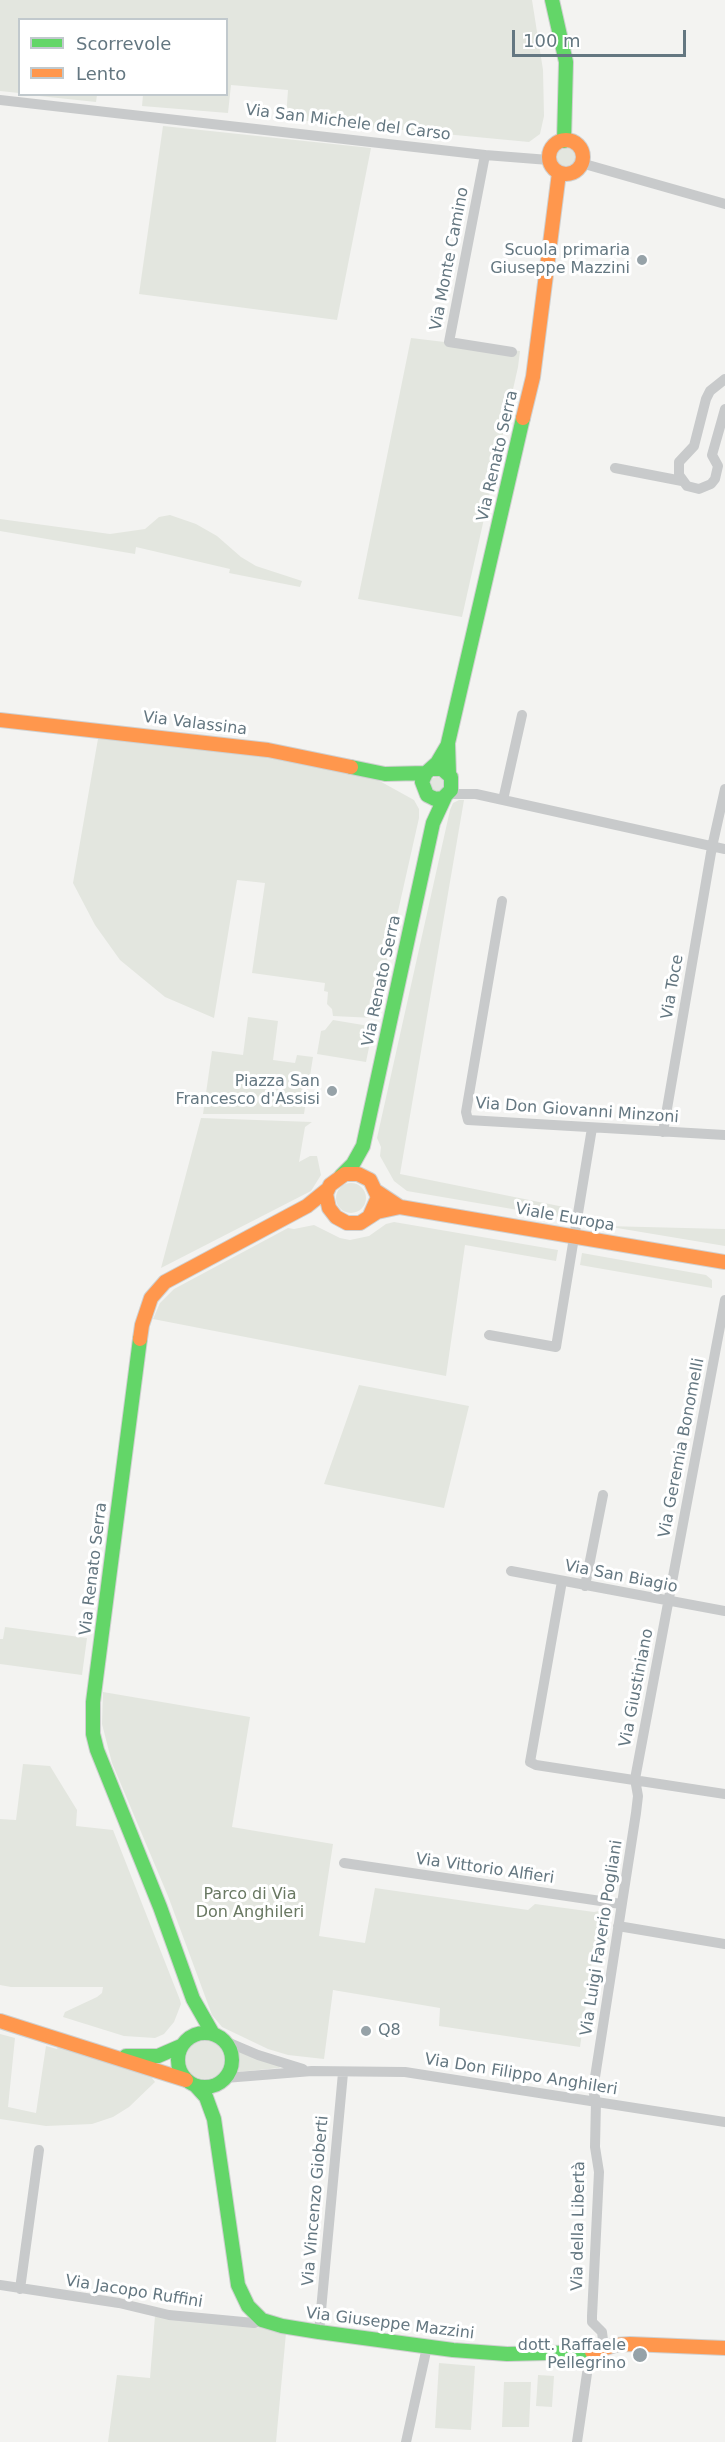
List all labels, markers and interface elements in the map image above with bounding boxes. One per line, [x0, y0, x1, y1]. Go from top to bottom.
legend [18, 18, 228, 96]
scale bar [515, 18, 689, 56]
text: 100 m [523, 30, 581, 51]
text: Scorrevole [76, 33, 171, 54]
text: Lento [76, 63, 126, 84]
street label: Via San Michele del Carso [244, 101, 452, 145]
street label: Via Monte Camino [427, 186, 473, 332]
place label: Scuola primaria Giuseppe Mazzini [490, 241, 630, 279]
marker: Scuola primaria Giuseppe Mazzini [635, 253, 649, 267]
street label: Via Renato Serra [474, 389, 522, 523]
street label: Via Valassina [142, 708, 248, 740]
street label: Via Renato Serra [359, 913, 405, 1049]
street label: Via Toce [658, 953, 688, 1021]
place label: Piazza San Francesco d'Assisi [175, 1072, 320, 1110]
marker: Piazza San Francesco d'Assisi [325, 1084, 339, 1098]
street label: Via Don Giovanni Minzoni [475, 1094, 679, 1128]
street label: Viale Europa [514, 1200, 616, 1236]
street label: Via Geremia Bonomelli [655, 1357, 709, 1539]
street label: Via Renato Serra [76, 1501, 112, 1637]
street label: Via San Biagio [563, 1557, 679, 1597]
street label: Via Giustiniano [616, 1627, 658, 1749]
street label: Via Luigi Faverio Pogliani [577, 1839, 627, 2037]
street label: Via Vittorio Alfieri [415, 1850, 555, 1888]
park label: Parco di Via Don Anghileri [196, 1885, 304, 1923]
place label: Q8 [378, 2021, 401, 2041]
marker: Q8 [359, 2024, 373, 2038]
street label: Via Don Filippo Anghileri [423, 2050, 619, 2100]
street label: Via Vincenzo Gioberti [299, 2115, 333, 2287]
street label: Via della Libertà [568, 2161, 590, 2291]
street label: Via Jacopo Ruffini [64, 2272, 204, 2312]
street label: Via Giuseppe Mazzini [305, 2304, 475, 2344]
place label: dott. Raffaele Pellegrino [518, 2336, 626, 2374]
marker: dott. Raffaele Pellegrino [631, 2346, 649, 2364]

